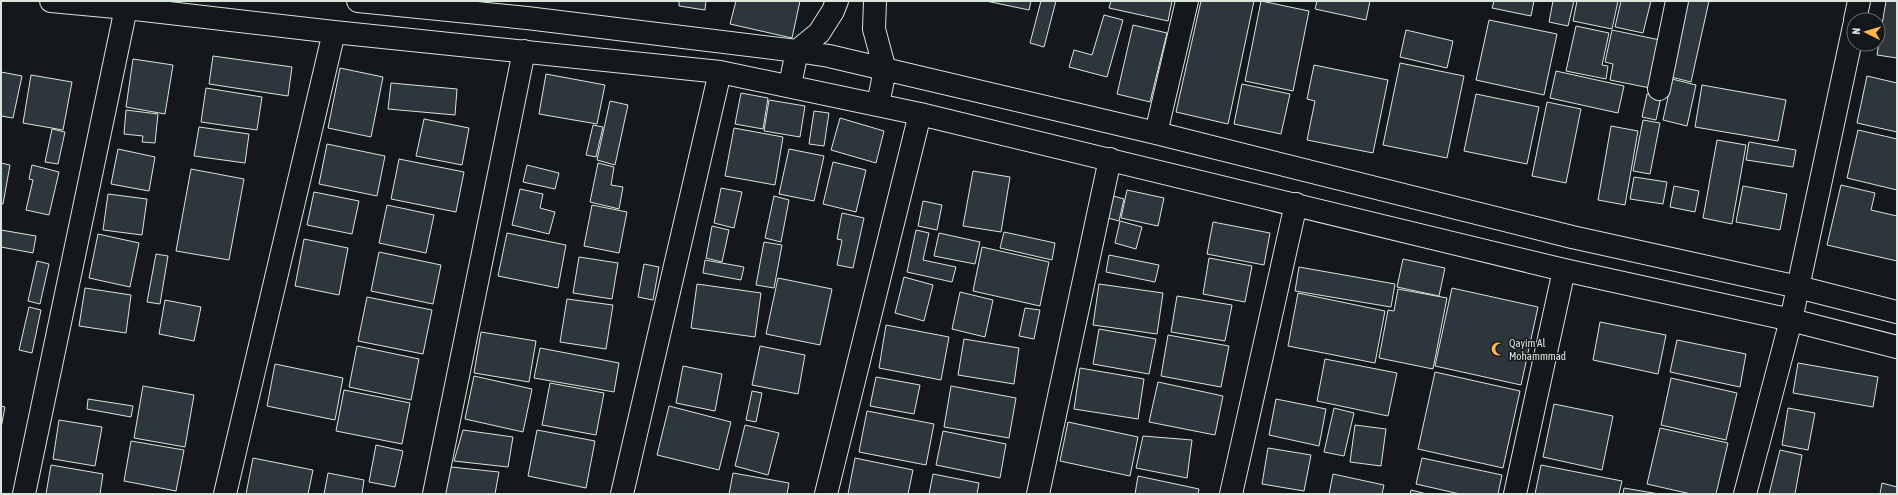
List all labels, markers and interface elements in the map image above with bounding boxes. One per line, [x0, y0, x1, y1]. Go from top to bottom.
north arrow [1846, 12, 1886, 52]
text: N [1850, 27, 1862, 35]
place label: Qayim Al Mohammmad [1509, 337, 1566, 362]
mosque icon: Qayim Al Mohammmad [1490, 341, 1506, 357]

